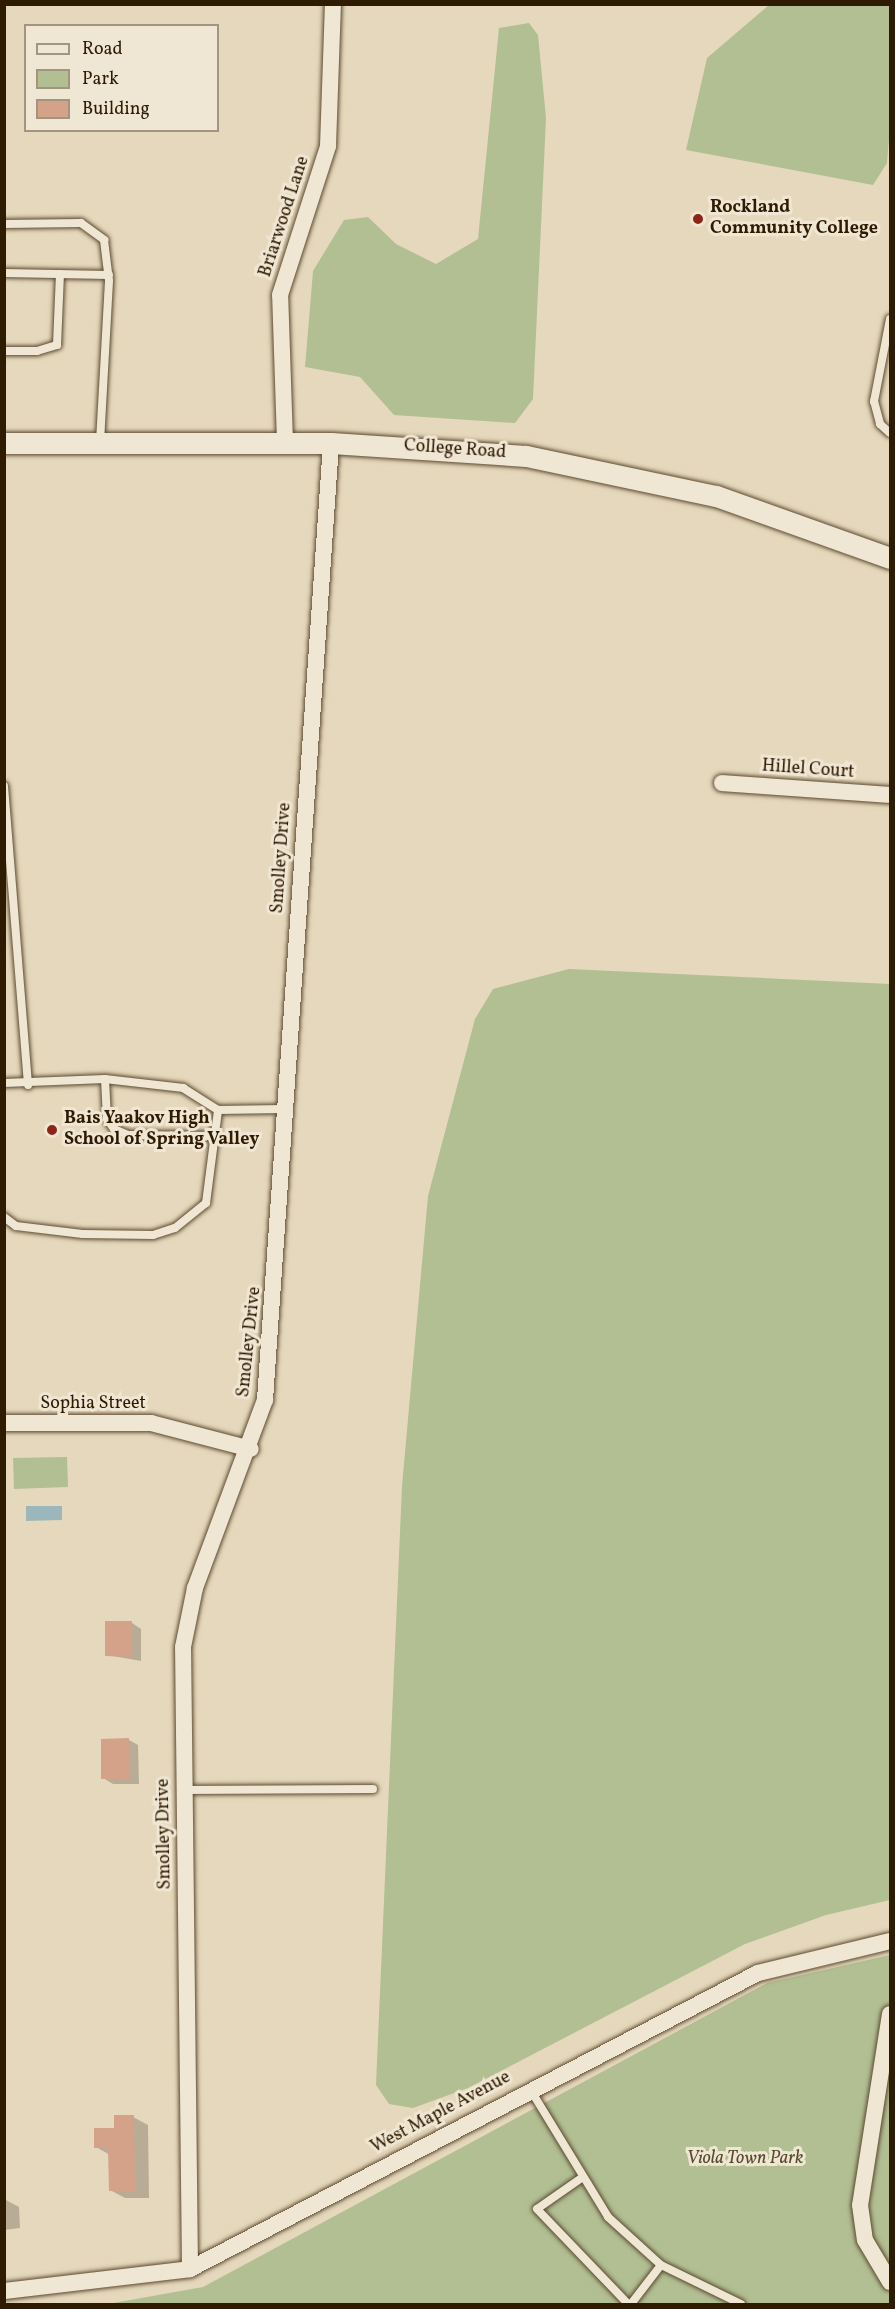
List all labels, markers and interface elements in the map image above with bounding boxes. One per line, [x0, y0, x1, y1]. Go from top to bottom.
legend [24, 24, 219, 132]
text: Road [82, 37, 123, 62]
text: Park [82, 67, 119, 92]
text: Building [82, 97, 150, 122]
street label: Briarwood Lane [255, 154, 315, 280]
place label: Rockland Community College [710, 198, 878, 240]
marker: Rockland Community College [691, 212, 705, 226]
street label: College Road [403, 436, 507, 464]
street label: Hillel Court [761, 756, 855, 784]
street label: Smolley Drive [267, 802, 297, 914]
place label: Bais Yaakov High School of Spring Valley [64, 1109, 258, 1152]
marker: Bais Yaakov High School of Spring Valley [45, 1123, 59, 1137]
street label: Smolley Drive [233, 1285, 267, 1399]
street label: Sophia Street [40, 1393, 146, 1415]
street label: Smolley Drive [153, 1778, 177, 1890]
street label: West Maple Avenue [367, 2067, 515, 2159]
park label: Viola Town Park [687, 2148, 803, 2170]

